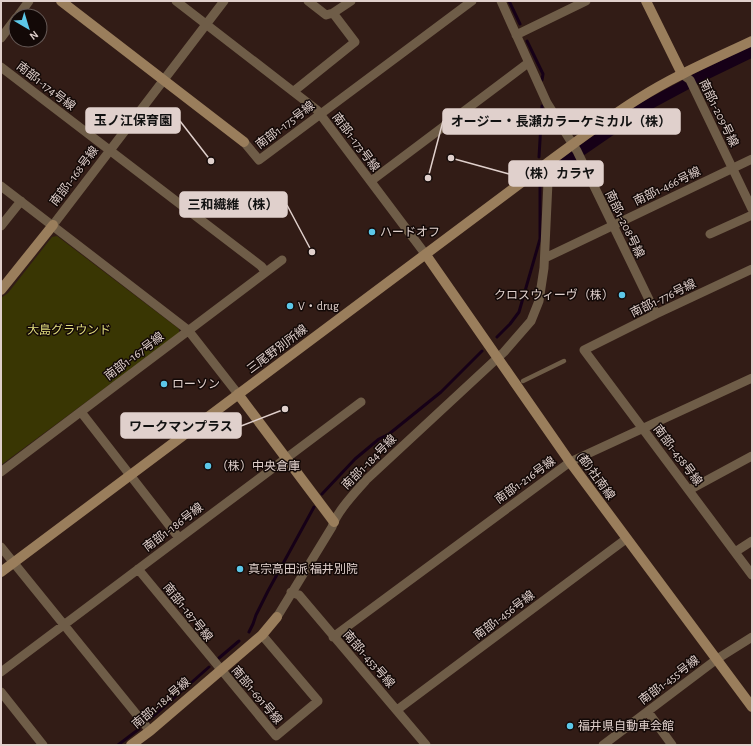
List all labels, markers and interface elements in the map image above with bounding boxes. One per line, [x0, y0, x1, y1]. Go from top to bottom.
north arrow [8, 8, 48, 48]
text: N [27, 29, 40, 42]
street label: 南部1-174号線 [14, 59, 78, 112]
street label: 南部1-209号線 [698, 77, 741, 149]
street label: 南部1-175号線 [253, 98, 317, 151]
callout: 玉ノ江保育園 [86, 108, 180, 133]
callout: オージー・長瀬カラーケミカル（株） [443, 109, 680, 134]
street label: 南部1-173号線 [330, 110, 383, 174]
text: 玉ノ江保育園 [94, 113, 172, 128]
text: オージー・長瀬カラーケミカル（株） [451, 114, 671, 129]
street label: 南部1-168号線 [47, 143, 100, 208]
callout: （株）カラヤ [509, 161, 603, 186]
street label: 南部1-466号線 [631, 164, 702, 207]
text: （株）カラヤ [517, 166, 595, 181]
street label: 南部1-208号線 [604, 188, 647, 260]
callout: 三和繊維（株） [180, 192, 287, 217]
text: 三和繊維（株） [187, 197, 279, 212]
place label: ハードオフ [380, 226, 440, 238]
marker: ハードオフ [367, 227, 377, 237]
street label: 南部1-776号線 [628, 276, 698, 319]
place label: クロスウィーヴ（株） [494, 288, 614, 301]
marker: クロスウィーヴ（株） [617, 290, 627, 300]
place label: V・drug [298, 300, 339, 312]
marker: V・drug [285, 301, 295, 311]
street label: 三尾野別所線 [244, 322, 309, 375]
park label: 大島グラウンド [27, 323, 111, 336]
street label: 南部1-167号線 [102, 329, 166, 382]
place label: ローソン [172, 378, 220, 390]
marker: ローソン [159, 379, 169, 389]
callout: ワークマンプラス [121, 413, 241, 438]
text: ワークマンプラス [129, 420, 233, 434]
street label: 南部1-458号線 [651, 422, 705, 487]
street label: 南部1-184号線 [339, 432, 398, 491]
street label: (都)社南線 [575, 450, 618, 502]
street label: 南部1-216号線 [492, 453, 557, 506]
place label: （株）中央倉庫 [216, 459, 300, 472]
marker: （株）中央倉庫 [203, 461, 213, 471]
street label: 南部1-186号線 [140, 500, 205, 553]
place label: 真宗高田派 福井別院 [248, 562, 358, 575]
marker: 真宗高田派 福井別院 [235, 564, 245, 574]
street label: 南部1-187号線 [161, 580, 216, 643]
street label: 南部1-456号線 [471, 588, 536, 642]
street label: 南部1-453号線 [341, 627, 398, 690]
street label: 南部1-455号線 [636, 653, 701, 706]
street label: 南部1-691号線 [230, 663, 285, 726]
street label: 南部1-184号線 [129, 675, 192, 731]
place label: 福井県自動車会館 [578, 719, 674, 732]
marker: 福井県自動車会館 [565, 721, 575, 731]

